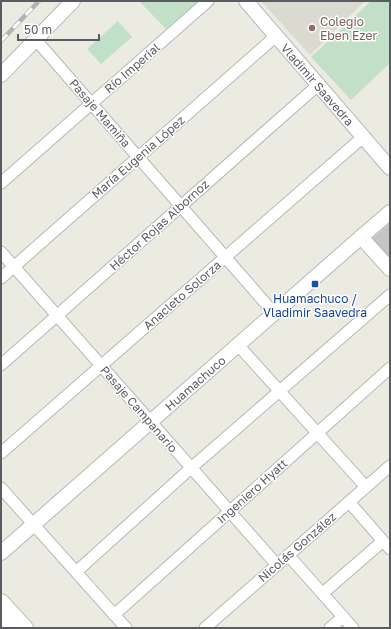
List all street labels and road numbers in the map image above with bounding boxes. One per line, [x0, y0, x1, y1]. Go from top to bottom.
street label: Río Imperial [101, 40, 163, 96]
street label: Vladimir Saavedra [278, 40, 357, 129]
street label: Pasaje Mamiña [66, 76, 134, 150]
street label: María Eugenia López [88, 112, 188, 202]
street label: Héctor Rojas Albornoz [106, 176, 212, 274]
street label: Anacleto Solorza [140, 257, 224, 333]
street label: Huamachuco [162, 352, 228, 413]
street label: Pasaje Campanario [97, 363, 181, 455]
street label: Ingeniero Hyatt [214, 455, 290, 526]
street label: Nicolás González [255, 509, 339, 585]

